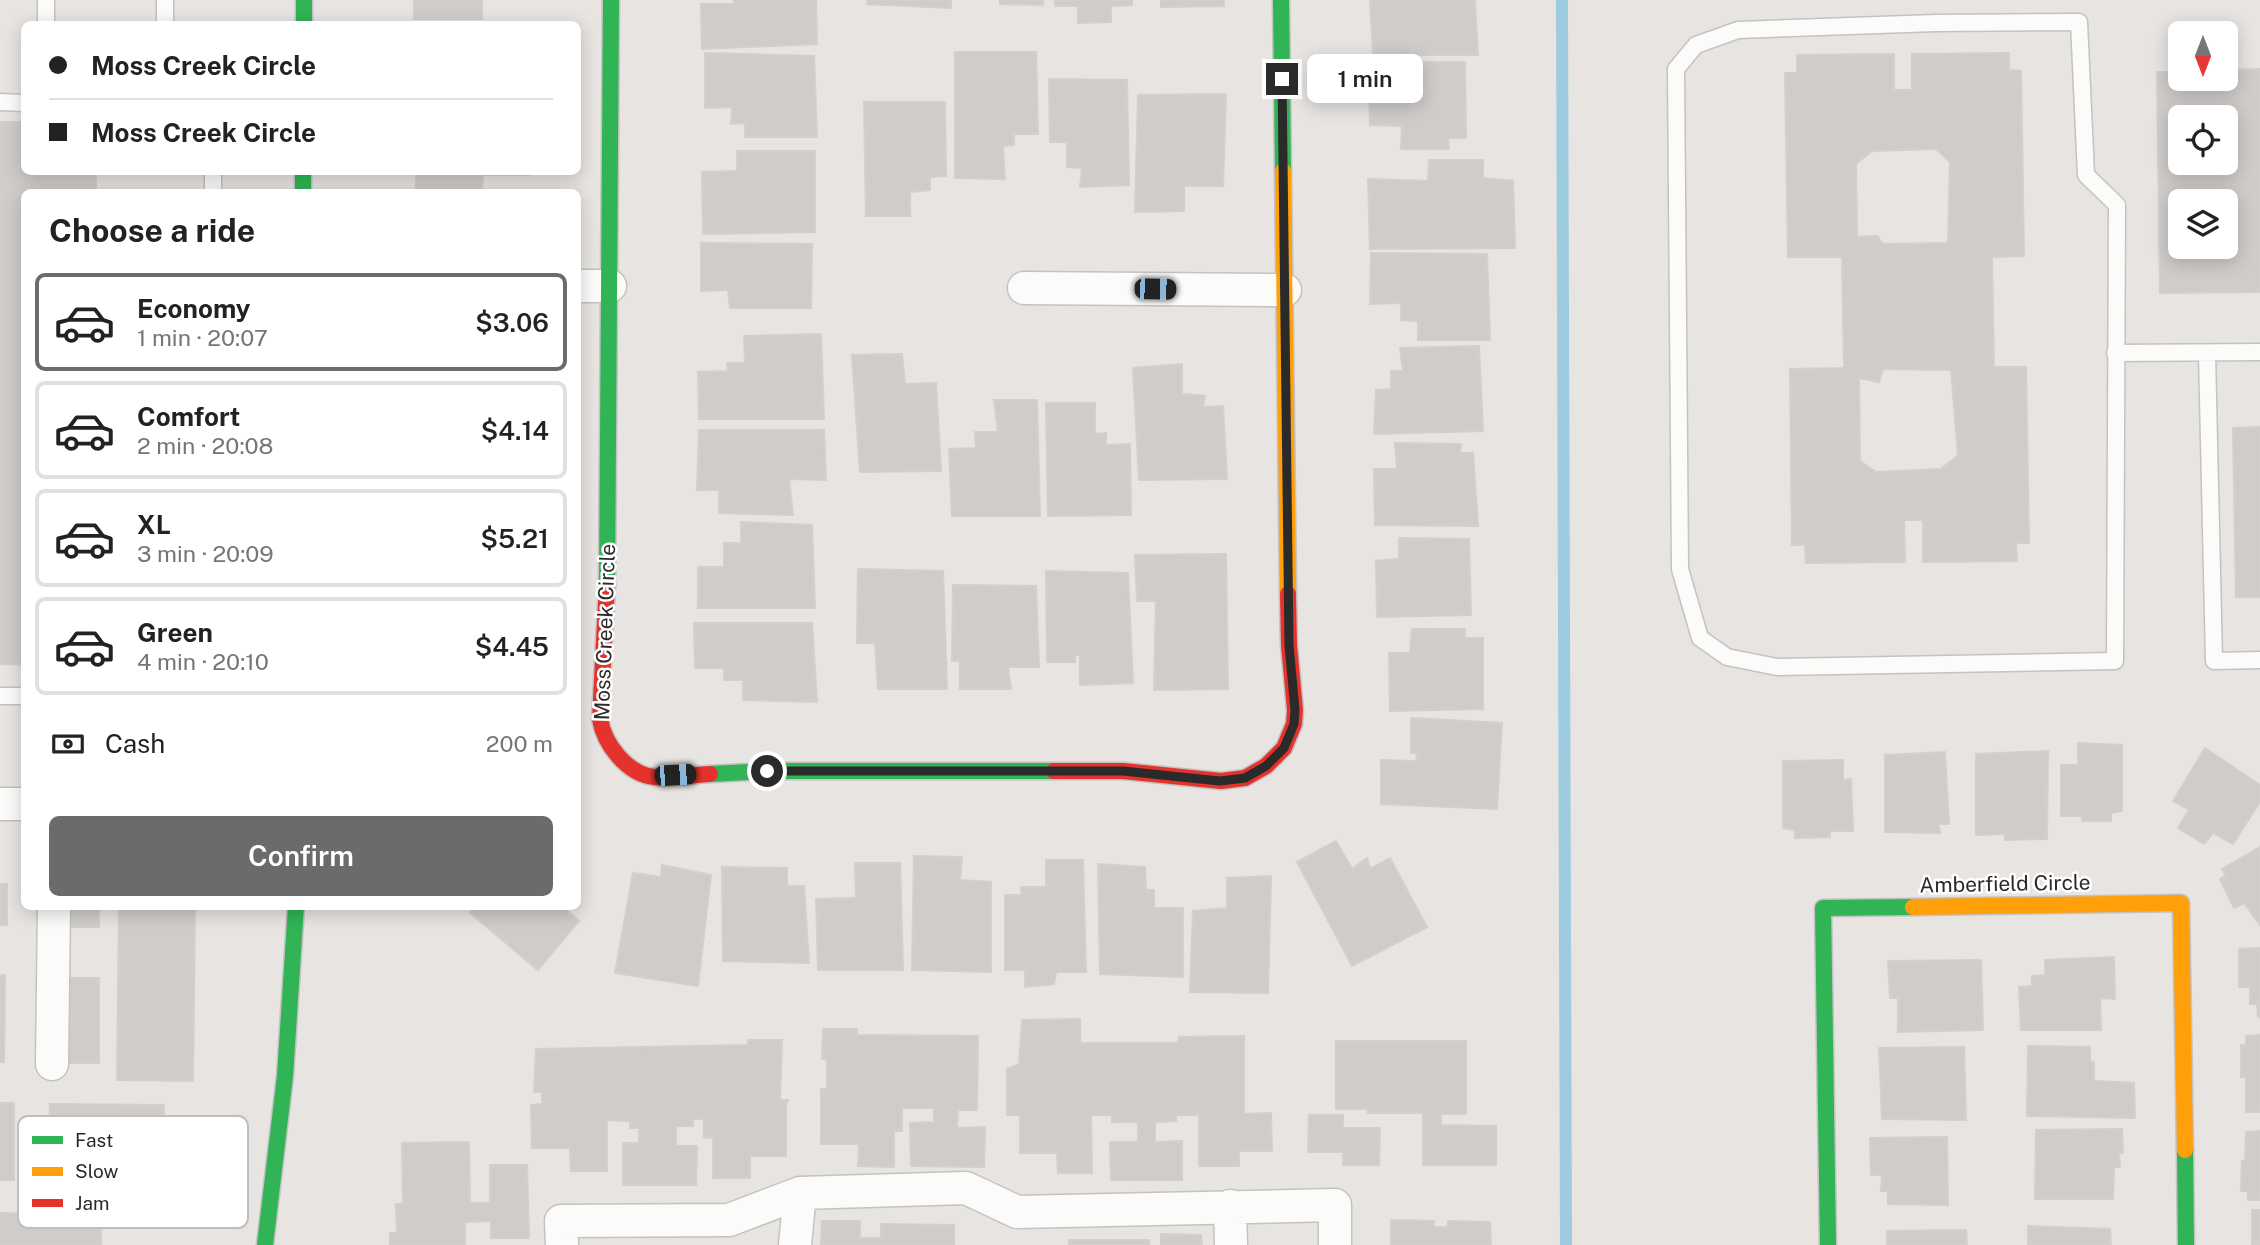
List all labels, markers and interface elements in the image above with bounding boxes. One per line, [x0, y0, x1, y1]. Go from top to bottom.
north arrow [2168, 21, 2238, 91]
map controls [2168, 21, 2238, 259]
text: Moss Creek Circle [91, 50, 316, 81]
callout: 1 min [1306, 55, 1422, 104]
route end [1266, 63, 1298, 95]
text: 1 min [1338, 65, 1392, 92]
button: locate [2168, 105, 2238, 175]
text: Moss Creek Circle [91, 117, 316, 148]
button: layers [2168, 189, 2238, 259]
text: Choose a ride [49, 212, 255, 249]
car [1134, 278, 1177, 300]
icon: car [53, 291, 116, 354]
text: Economy [137, 293, 250, 324]
text: $3.06 [475, 307, 549, 338]
text: 1 min · 20:07 [137, 324, 268, 351]
icon: car [53, 399, 116, 462]
text: Comfort [137, 401, 240, 432]
text: $4.14 [481, 415, 549, 446]
text: 2 min · 20:08 [137, 432, 273, 459]
icon: car [53, 507, 116, 570]
text: XL [137, 509, 171, 540]
text: $5.21 [480, 523, 549, 554]
text: 3 min · 20:09 [137, 540, 274, 567]
street label: Moss Creek Circle [589, 543, 620, 721]
icon: car [53, 615, 116, 678]
text: Green [137, 617, 213, 648]
text: $4.45 [475, 631, 549, 662]
text: 4 min · 20:10 [137, 648, 269, 675]
icon: cash [49, 725, 87, 763]
text: Cash [105, 728, 165, 759]
text: 200 m [486, 730, 553, 757]
route start [751, 755, 783, 787]
car [654, 763, 697, 787]
button: Confirm [49, 816, 553, 896]
street label: Amberfield Circle [1919, 870, 2091, 897]
legend [18, 1116, 248, 1228]
text: Fast [75, 1129, 113, 1151]
text: Slow [75, 1160, 119, 1182]
text: Jam [75, 1192, 109, 1214]

